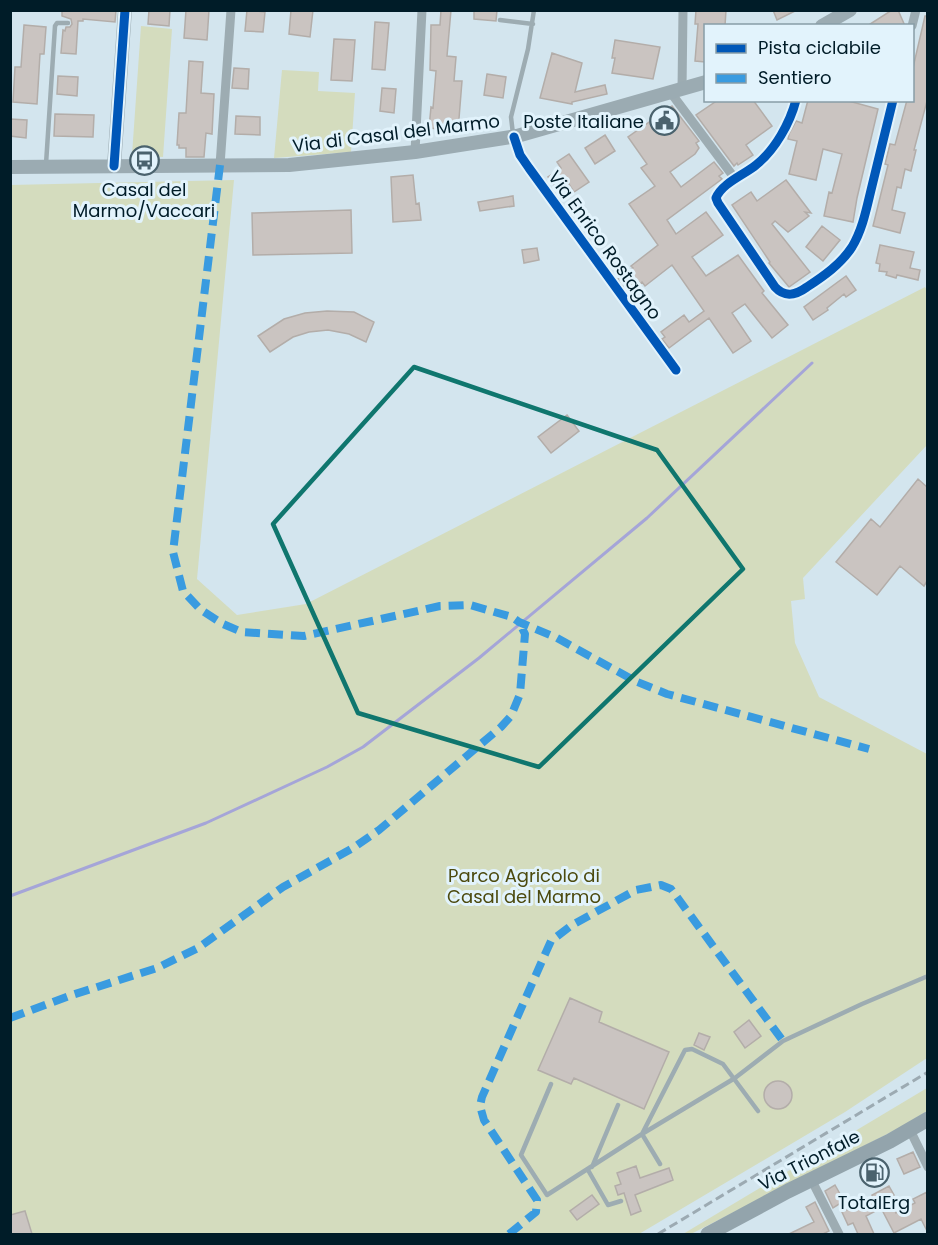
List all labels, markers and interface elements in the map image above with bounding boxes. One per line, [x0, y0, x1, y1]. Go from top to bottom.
legend [704, 24, 914, 102]
text: Pista ciclabile [758, 35, 881, 60]
text: Sentiero [758, 65, 832, 90]
public building icon: Poste Italiane [649, 105, 681, 137]
street label: Via di Casal del Marmo [291, 108, 501, 158]
place label: Poste Italiane [523, 109, 644, 134]
bus stop icon: Casal del Marmo/Vaccari [128, 144, 160, 176]
street label: Via Enrico Rostagno [542, 165, 668, 325]
place label: Casal del Marmo/Vaccari [73, 177, 215, 223]
park label: Parco Agricolo di Casal del Marmo [447, 863, 601, 909]
street label: Via Trionfale [754, 1124, 864, 1196]
fuel station icon: TotalErg [858, 1157, 890, 1189]
place label: TotalErg [838, 1190, 910, 1215]

